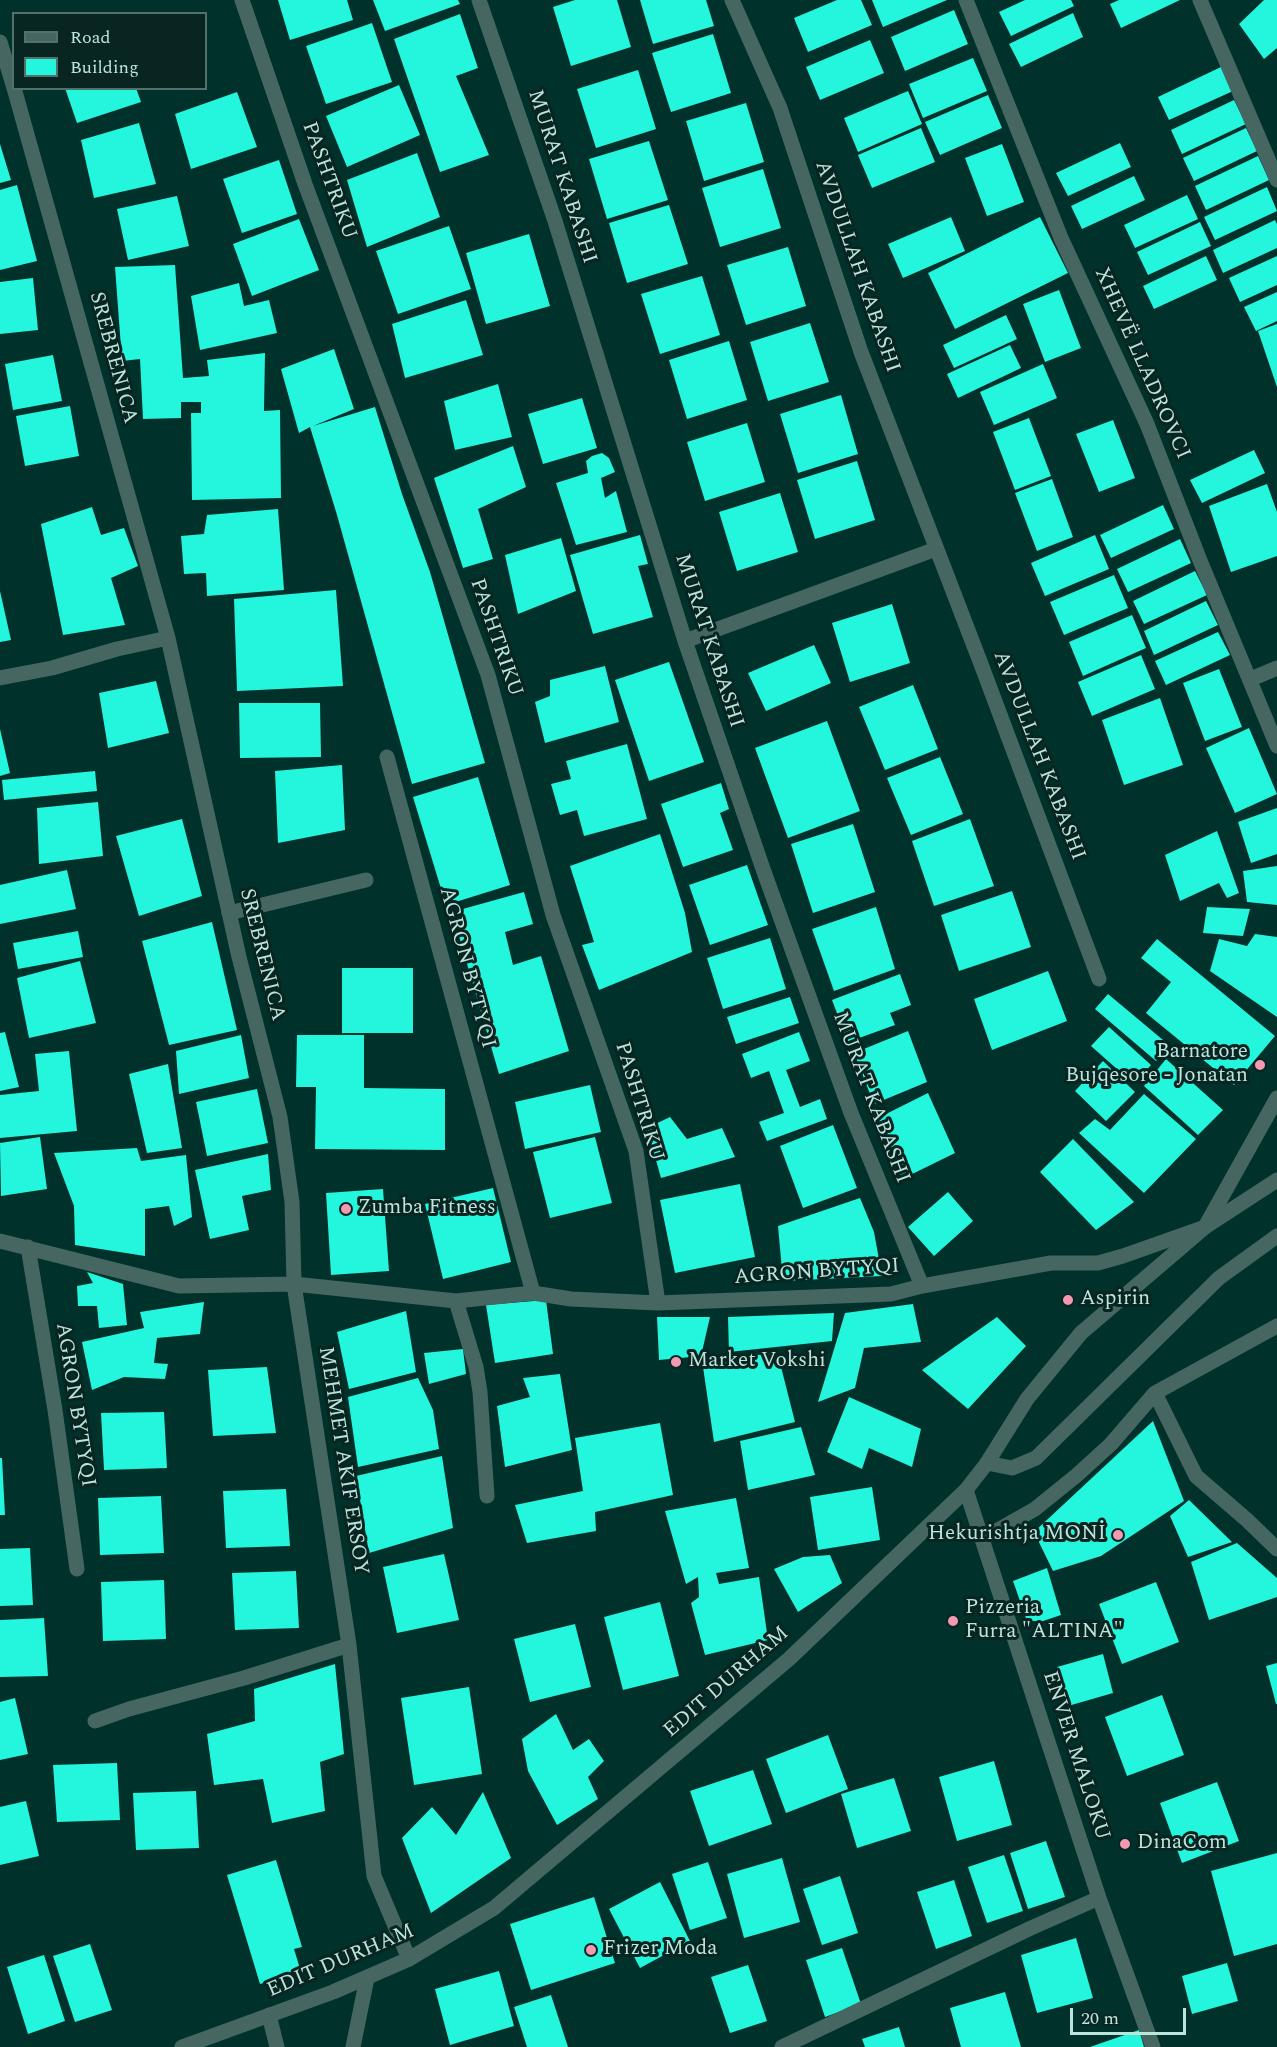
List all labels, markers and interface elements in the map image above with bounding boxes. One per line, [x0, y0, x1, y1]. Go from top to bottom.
legend [12, 12, 207, 90]
text: Road [70, 24, 111, 51]
text: Building [70, 54, 139, 81]
street label: MURAT KABASHI [521, 87, 601, 267]
street label: PASHTRIKU [295, 119, 361, 243]
street label: AVDULLAH KABASHI [808, 158, 904, 376]
street label: XHEVË LLADROVCI [1087, 264, 1195, 464]
street label: SREBRENICA [82, 289, 142, 427]
street label: MURAT KABASHI [668, 551, 748, 731]
street label: PASHTRIKU [463, 576, 527, 700]
street label: AVDULLAH KABASHI [986, 648, 1090, 864]
street label: AGRON BYTYQI [432, 885, 500, 1051]
street label: SREBRENICA [232, 886, 290, 1024]
street label: MURAT KABASHI [826, 1009, 914, 1187]
street label: PASHTRIKU [608, 1039, 668, 1165]
place label: Barnatore Bujqesore - Jonatan [1065, 1040, 1248, 1090]
marker: Barnatore Bujqesore - Jonatan [1253, 1058, 1267, 1072]
place label: Zumba Fitness [358, 1196, 496, 1222]
marker: Zumba Fitness [339, 1202, 353, 1216]
street label: AGRON BYTYQI [733, 1255, 901, 1291]
place label: Aspirin [1080, 1287, 1150, 1313]
marker: Aspirin [1061, 1293, 1075, 1307]
street label: AGRON BYTYQI [49, 1321, 99, 1489]
street label: MEHMET AKIF ERSOY [311, 1345, 373, 1577]
place label: Market Vokshi [688, 1349, 826, 1375]
marker: Market Vokshi [669, 1355, 683, 1369]
place label: Hekurishtja MONİ [928, 1522, 1106, 1548]
marker: Hekurishtja MONİ [1111, 1528, 1125, 1542]
place label: Pizzeria Furra "ALTINA" [965, 1596, 1123, 1646]
marker: Pizzeria Furra "ALTINA" [946, 1614, 960, 1628]
street label: EDIT DURHAM [659, 1622, 795, 1744]
street label: ENVER MALOKU [1036, 1668, 1114, 1844]
place label: DinaCom [1137, 1831, 1227, 1857]
marker: DinaCom [1118, 1837, 1132, 1851]
street label: EDIT DURHAM [264, 1920, 418, 2004]
place label: Frizer Moda [603, 1937, 717, 1963]
marker: Frizer Moda [584, 1943, 598, 1957]
scale bar [1073, 1996, 1188, 2034]
text: 20 m [1081, 2005, 1119, 2032]

